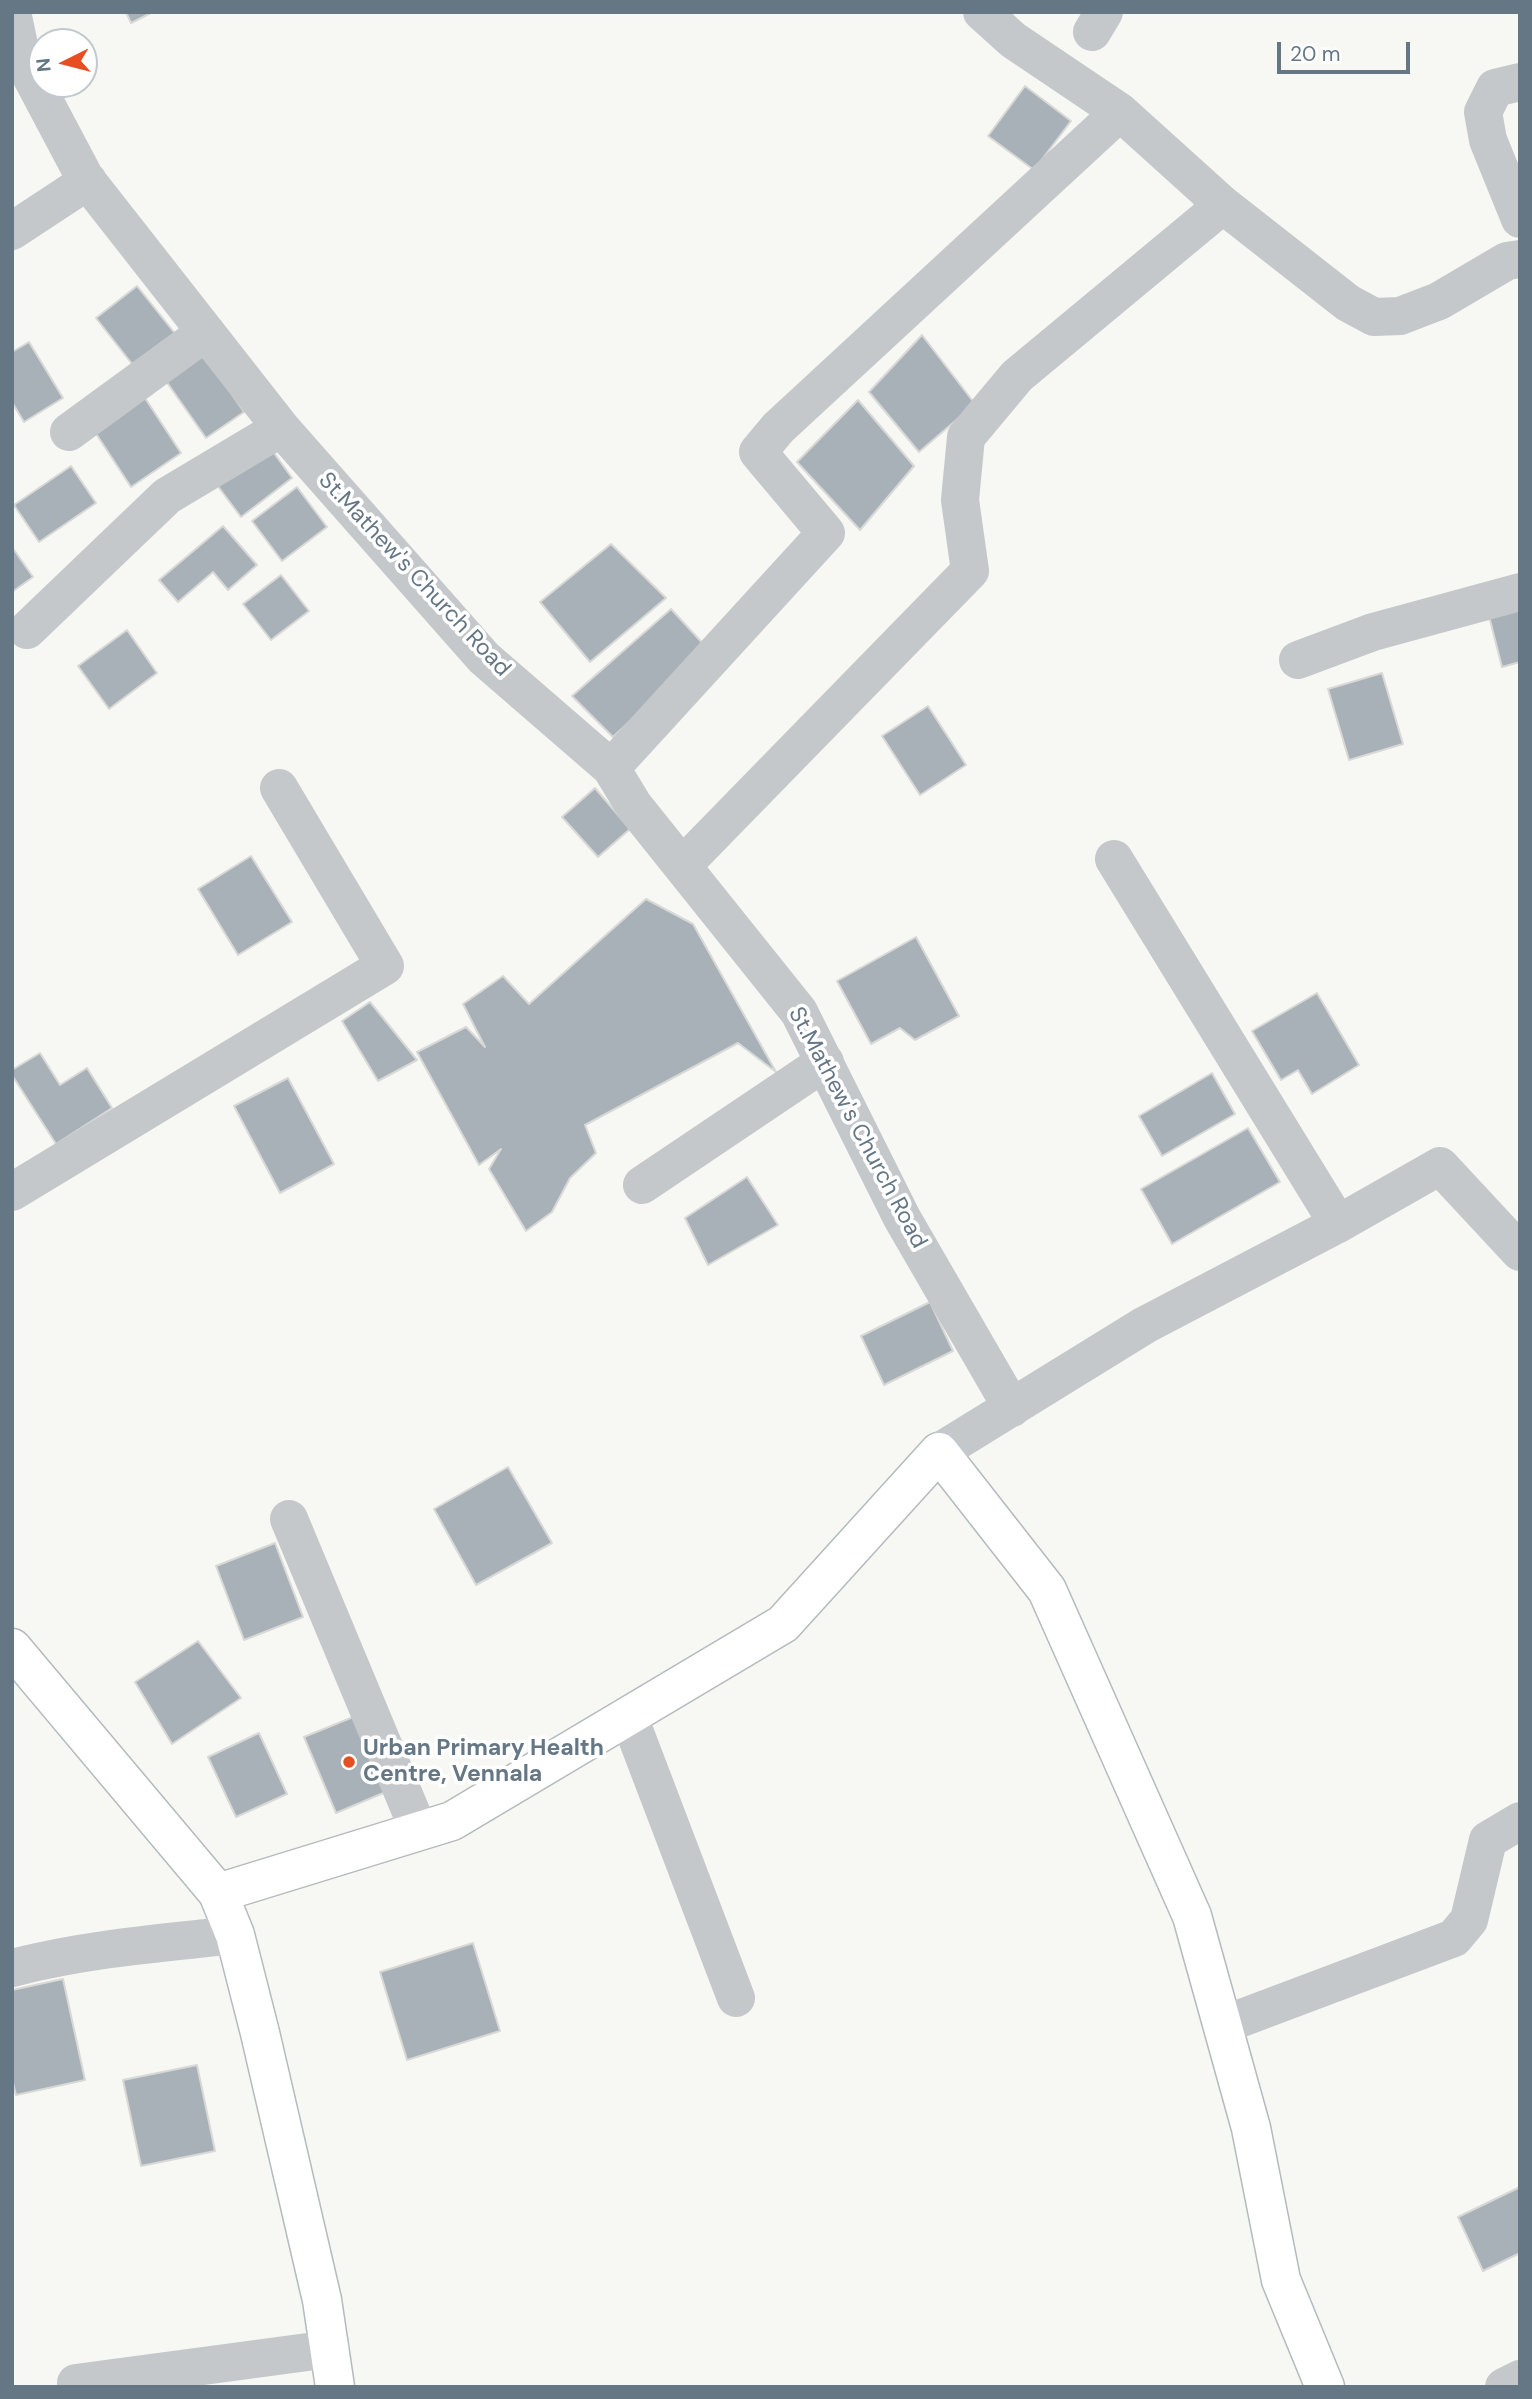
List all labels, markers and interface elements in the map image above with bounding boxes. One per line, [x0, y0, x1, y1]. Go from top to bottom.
north arrow [28, 28, 98, 98]
scale bar [1280, 28, 1413, 72]
text: 20 m [1290, 40, 1341, 68]
text: N [30, 57, 57, 73]
street label: St.Mathew's Church Road [312, 467, 516, 683]
street label: St.Mathew's Church Road [782, 1003, 932, 1253]
place label: Urban Primary Health Centre, Vennala [363, 1735, 604, 1789]
marker: Urban Primary Health Centre, Vennala [341, 1754, 357, 1770]

